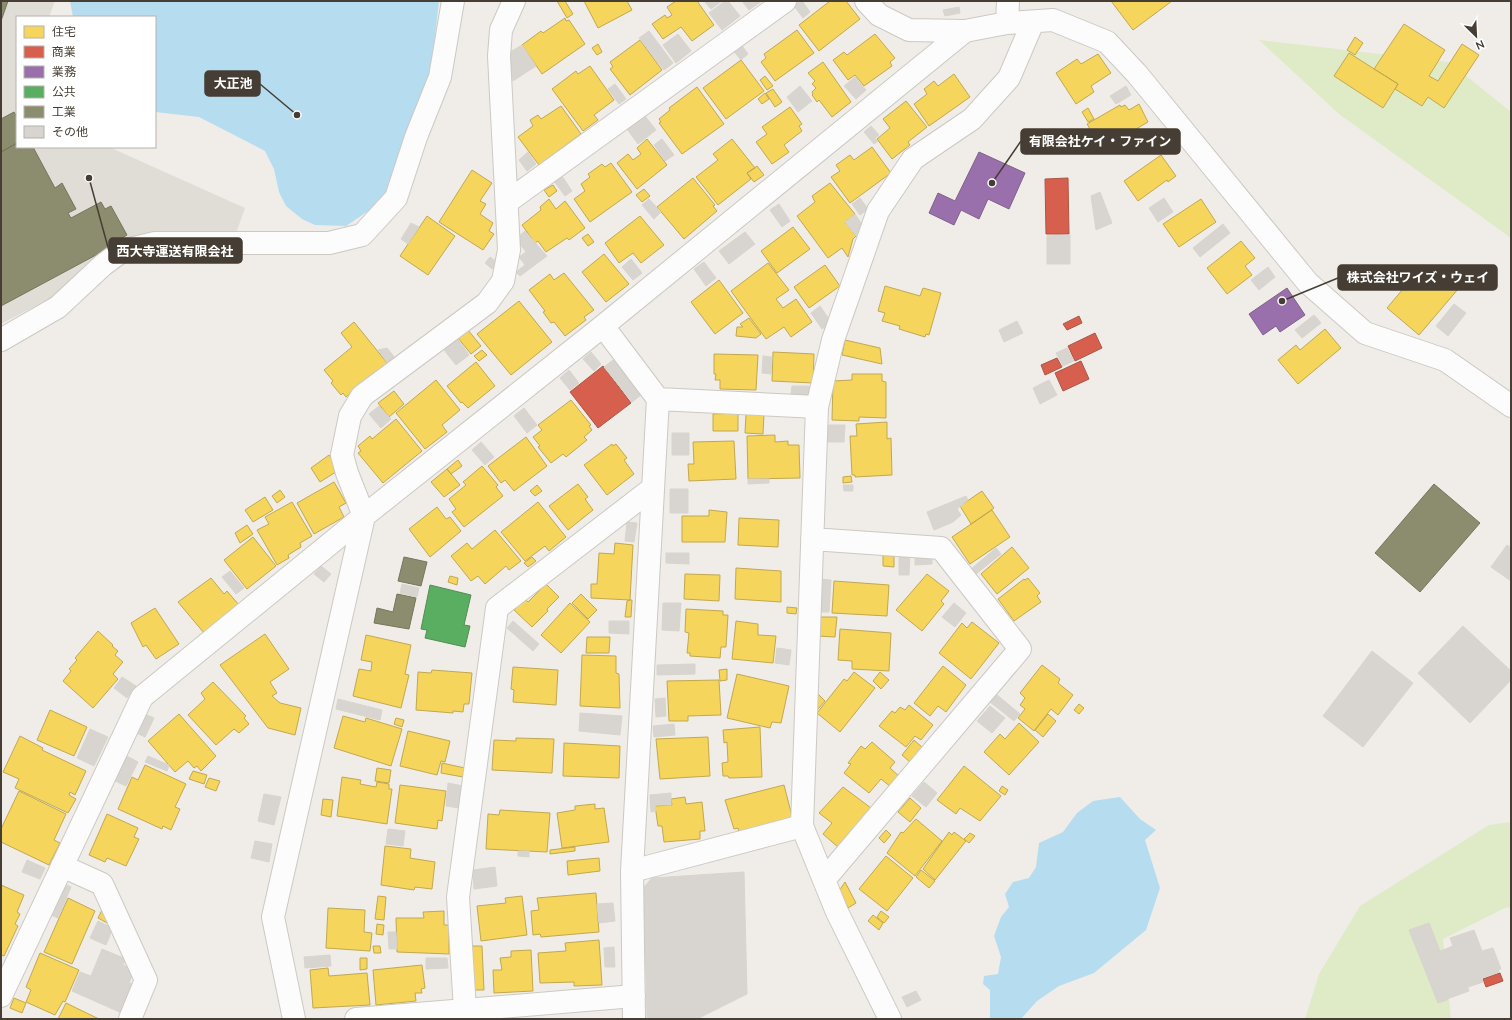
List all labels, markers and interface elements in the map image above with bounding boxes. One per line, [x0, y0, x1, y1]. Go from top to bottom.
legend [16, 16, 156, 148]
north arrow [1456, 16, 1496, 56]
text: 住宅 [52, 24, 76, 40]
text: N [1473, 36, 1487, 53]
text: 商業 [52, 44, 76, 60]
text: 業務 [52, 64, 76, 80]
callout: 大正池 [205, 71, 260, 96]
text: 大正池 [213, 75, 253, 93]
text: 公共 [52, 84, 76, 100]
text: 工業 [52, 104, 76, 120]
text: その他 [52, 124, 88, 140]
callout: 有限会社ケイ・ファイン [1021, 129, 1180, 154]
text: 有限会社ケイ・ファイン [1029, 133, 1171, 151]
callout: 西大寺運送有限会社 [109, 238, 242, 263]
text: 西大寺運送有限会社 [116, 243, 234, 261]
callout: 株式会社ワイズ・ウェイ [1338, 265, 1497, 290]
text: 株式会社ワイズ・ウェイ [1347, 269, 1489, 287]

